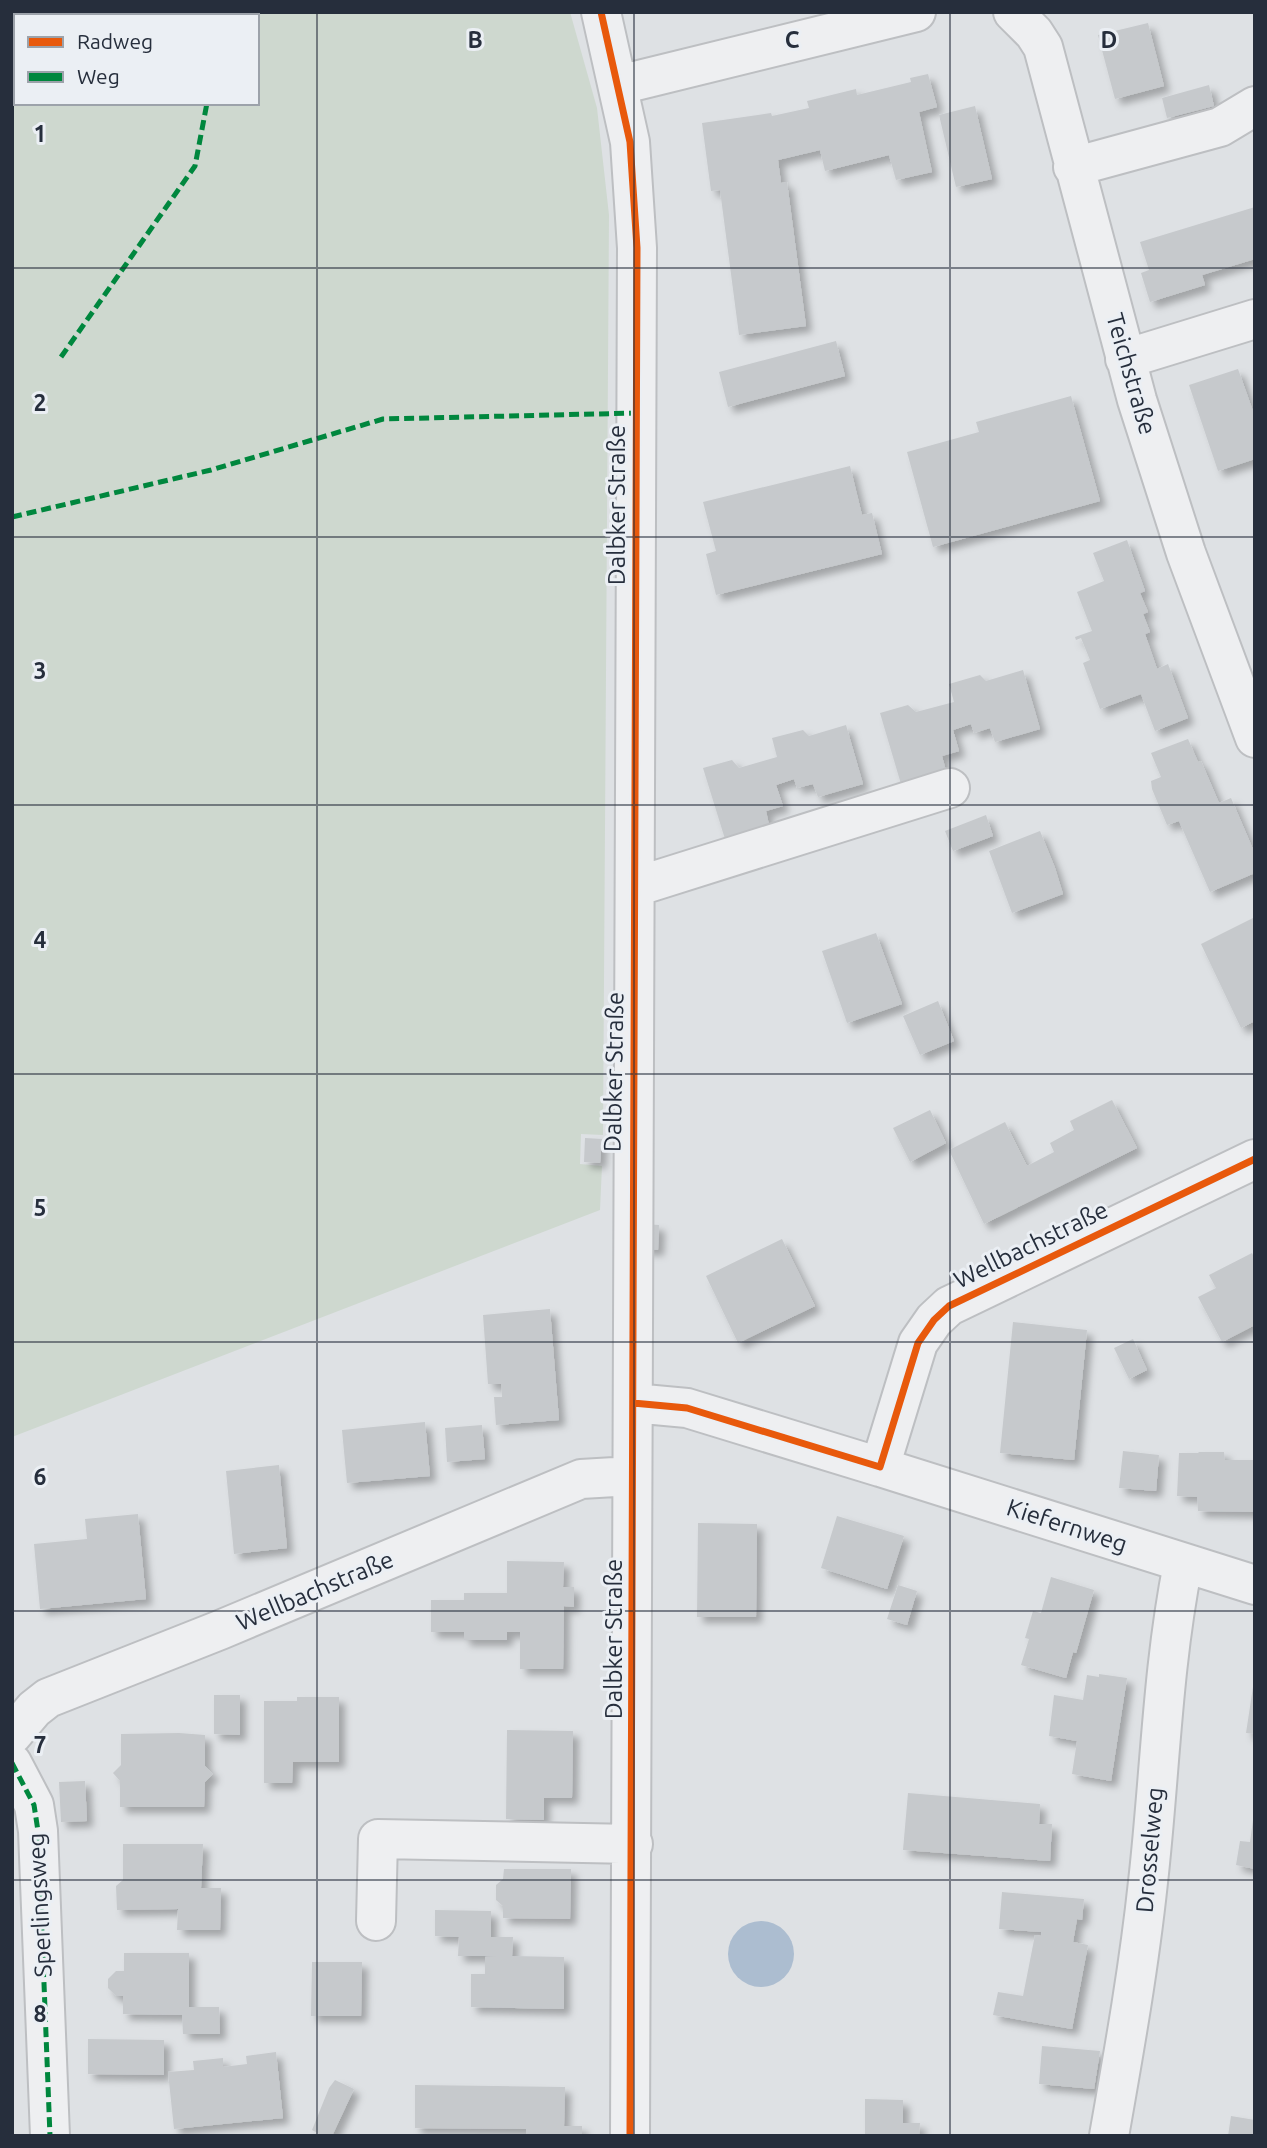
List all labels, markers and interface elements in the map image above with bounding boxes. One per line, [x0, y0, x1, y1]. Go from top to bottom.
legend [14, 14, 259, 105]
text: B [467, 27, 483, 52]
text: C [785, 27, 800, 52]
text: D [1101, 27, 1117, 52]
text: Radweg [77, 29, 153, 53]
text: Weg [77, 64, 120, 88]
text: 1 [34, 121, 46, 146]
street label: Teichstraße [1101, 310, 1162, 438]
text: 2 [34, 390, 46, 415]
street label: Dalbker Straße [603, 425, 630, 585]
text: 3 [34, 658, 46, 683]
text: 4 [34, 927, 47, 952]
street label: Dalbker Straße [599, 992, 628, 1152]
text: 5 [34, 1195, 46, 1220]
street label: Wellbachstraße [949, 1196, 1112, 1293]
text: 6 [34, 1464, 47, 1489]
street label: Kiefernweg [1004, 1493, 1131, 1558]
street label: Wellbachstraße [232, 1545, 397, 1636]
street label: Dalbker Straße [600, 1559, 627, 1719]
text: 7 [34, 1732, 46, 1757]
street label: Drosselweg [1131, 1786, 1168, 1914]
street label: Sperlingsweg [22, 1832, 57, 1978]
text: 8 [34, 2001, 46, 2026]

